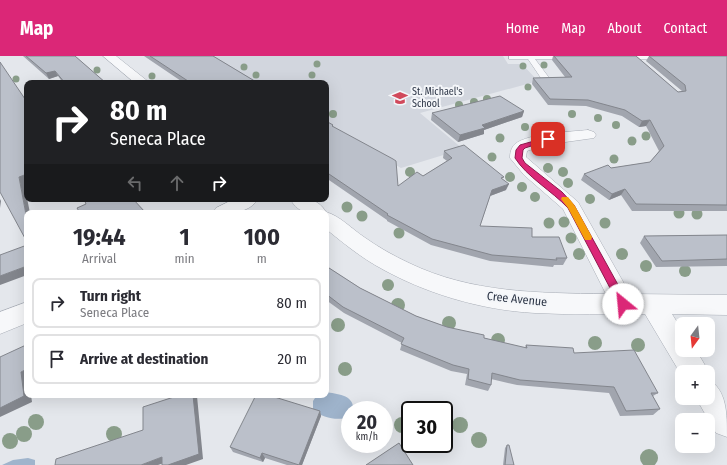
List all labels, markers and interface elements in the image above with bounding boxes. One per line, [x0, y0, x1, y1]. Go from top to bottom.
text: Map [20, 17, 53, 40]
text: Home [506, 20, 539, 37]
text: Map [561, 20, 585, 37]
text: About [607, 20, 642, 37]
text: Contact [664, 20, 707, 37]
place label: St. Michael's School [412, 86, 462, 110]
school or university icon: St. Michael's School [391, 89, 409, 107]
text: 80 m [110, 94, 167, 127]
icon: right [44, 96, 96, 148]
pin [531, 122, 565, 156]
text: Seneca Place [110, 128, 206, 150]
icon: arrive [537, 128, 559, 150]
icon: left [124, 172, 146, 194]
icon: ahead [166, 172, 188, 194]
icon: right [208, 172, 230, 194]
text: 19:44 [73, 223, 126, 251]
text: 1 [180, 223, 190, 251]
text: 100 [244, 223, 280, 251]
text: Arrival [82, 251, 117, 266]
text: min [175, 251, 195, 266]
text: m [257, 251, 267, 266]
position arrow [602, 283, 644, 325]
text: Turn right [80, 287, 141, 305]
street label: Cree Avenue [486, 289, 548, 309]
icon: right [46, 292, 68, 314]
text: 80 m [277, 294, 307, 312]
text: Seneca Place [80, 305, 149, 320]
north arrow [675, 317, 715, 357]
map controls [675, 317, 715, 453]
icon: arrive [46, 348, 68, 370]
text: Arrive at destination [80, 350, 208, 368]
text: 20 m [278, 350, 307, 368]
button: + [675, 365, 715, 405]
speed limit sign: 30 [401, 401, 453, 453]
text: 20 [357, 410, 377, 434]
button: − [675, 413, 715, 453]
text: km/h [356, 431, 378, 443]

